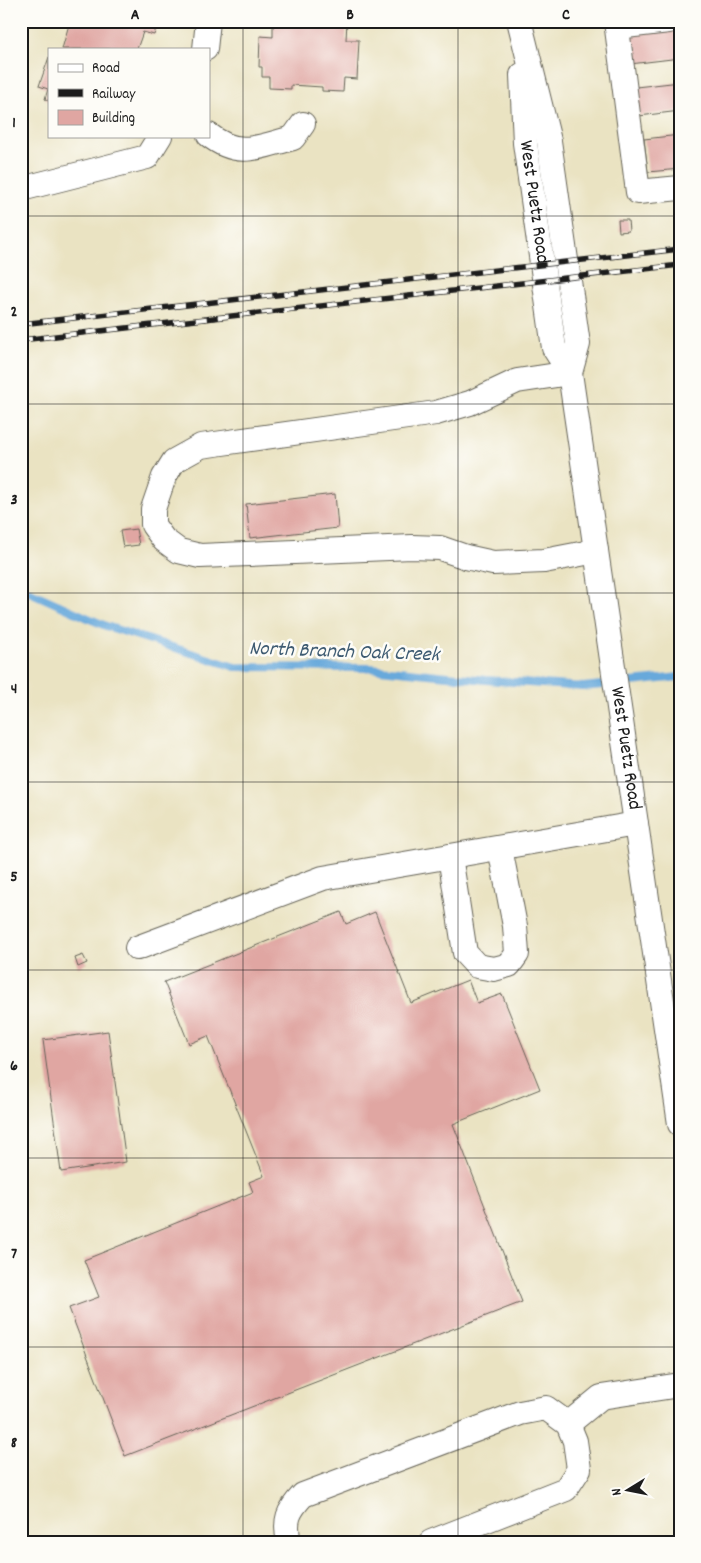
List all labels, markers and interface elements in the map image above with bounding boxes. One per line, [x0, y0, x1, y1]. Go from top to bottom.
text: A [131, 4, 140, 27]
text: B [346, 4, 354, 27]
text: C [562, 4, 570, 27]
legend [48, 48, 210, 138]
text: Road [92, 58, 120, 80]
text: Railway [92, 84, 136, 106]
text: Building [92, 108, 135, 130]
text: 1 [12, 112, 16, 135]
street label: West Puetz Road [511, 139, 556, 266]
text: 2 [11, 301, 18, 324]
text: 3 [10, 489, 18, 512]
water label: North Branch Oak Creek [248, 635, 442, 671]
text: 4 [11, 678, 17, 701]
street label: West Puetz Road [602, 685, 648, 812]
text: 5 [10, 866, 18, 889]
text: 6 [10, 1055, 18, 1078]
text: 7 [11, 1243, 17, 1266]
text: 8 [11, 1432, 18, 1455]
north arrow [604, 1466, 654, 1516]
text: N [607, 1487, 628, 1497]

